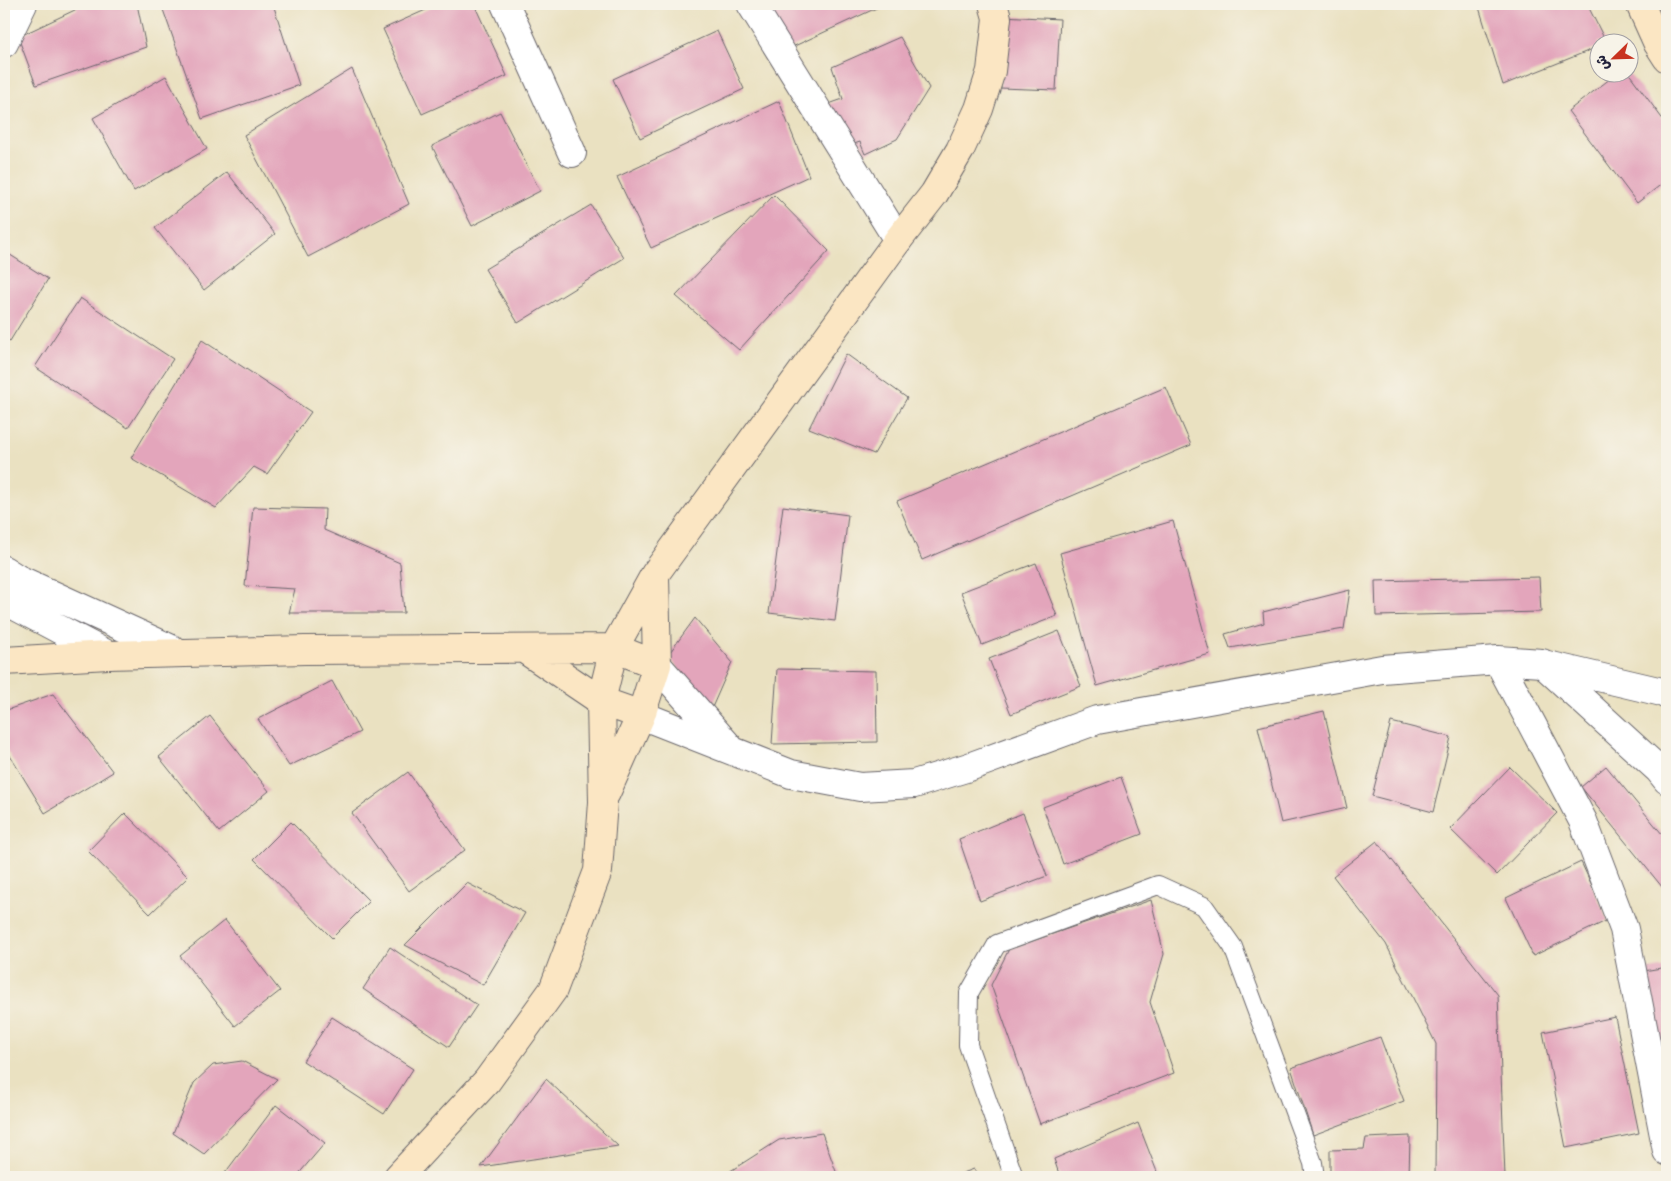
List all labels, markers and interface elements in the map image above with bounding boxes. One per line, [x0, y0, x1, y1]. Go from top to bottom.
north arrow [1588, 32, 1638, 82]
text: ش [1591, 52, 1615, 74]

